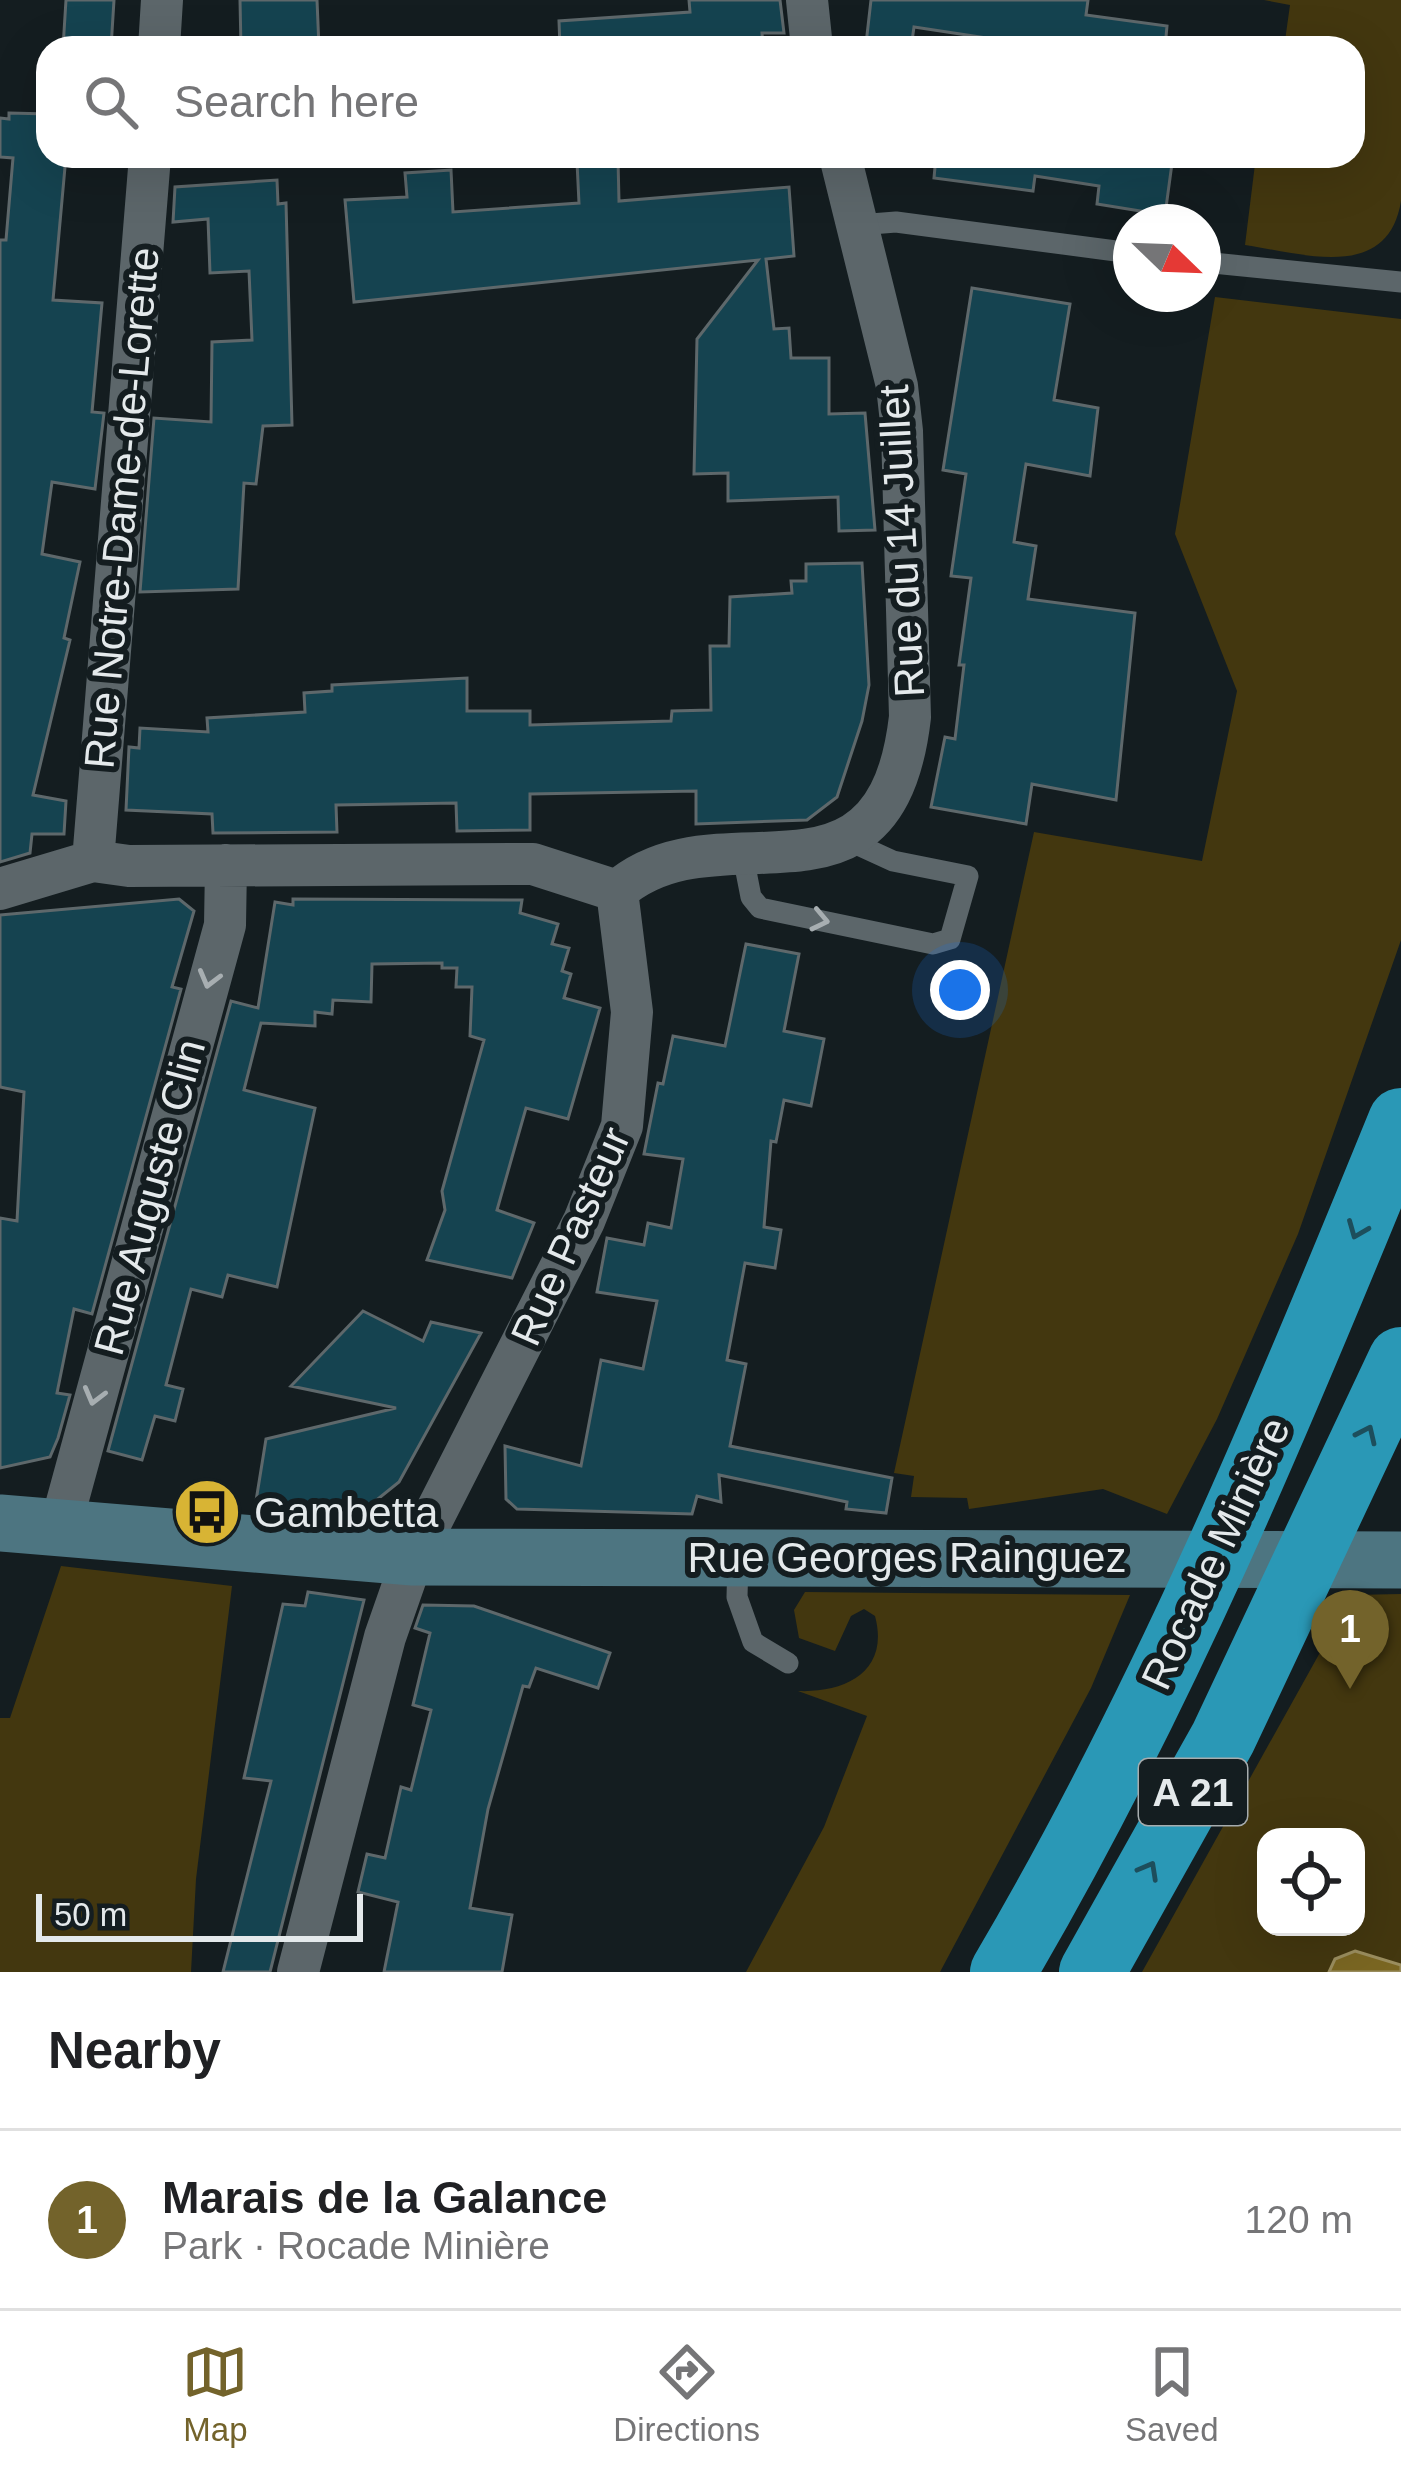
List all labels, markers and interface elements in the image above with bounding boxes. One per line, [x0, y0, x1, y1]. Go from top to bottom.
search box [36, 36, 1365, 168]
icon: search [78, 69, 144, 135]
text: Search here [174, 76, 419, 127]
north arrow [1113, 204, 1221, 312]
street label: Rue Notre-Dame-de-Lorette [75, 246, 168, 771]
street label: Rue du 14 Juillet [870, 383, 933, 698]
one-way arrow [809, 907, 829, 932]
your location [930, 960, 990, 1020]
one-way arrow [199, 969, 224, 989]
street label: Rue Auguste Clin [85, 1034, 214, 1360]
street label: Rue Pasteur [502, 1120, 639, 1352]
one-way arrow [1347, 1218, 1371, 1239]
one-way arrow [84, 1385, 109, 1406]
street label: Rocade Minière [1132, 1410, 1299, 1696]
one-way arrow [1353, 1425, 1377, 1446]
bus stop icon: Gambetta [172, 1477, 242, 1547]
place label: Gambetta [254, 1489, 439, 1536]
street label: Rue Georges Rainguez [688, 1534, 1126, 1581]
pin: 1 [1311, 1590, 1389, 1689]
road number: A 21 [1139, 1759, 1247, 1825]
map controls [1257, 1828, 1365, 1936]
button: locate [1257, 1828, 1365, 1936]
one-way arrow [1135, 1862, 1158, 1883]
scale bar [36, 1888, 363, 1941]
text: 50 m [54, 1896, 127, 1933]
text: Nearby [48, 2022, 221, 2079]
text: Marais de la Galance [162, 2172, 607, 2223]
text: 1 [76, 2198, 98, 2241]
text: 120 m [1245, 2198, 1353, 2241]
text: Park · Rocade Minière [162, 2224, 550, 2267]
tab: Map [182, 2339, 248, 2449]
tab: Directions [613, 2339, 760, 2449]
tab: Saved [1125, 2339, 1219, 2449]

